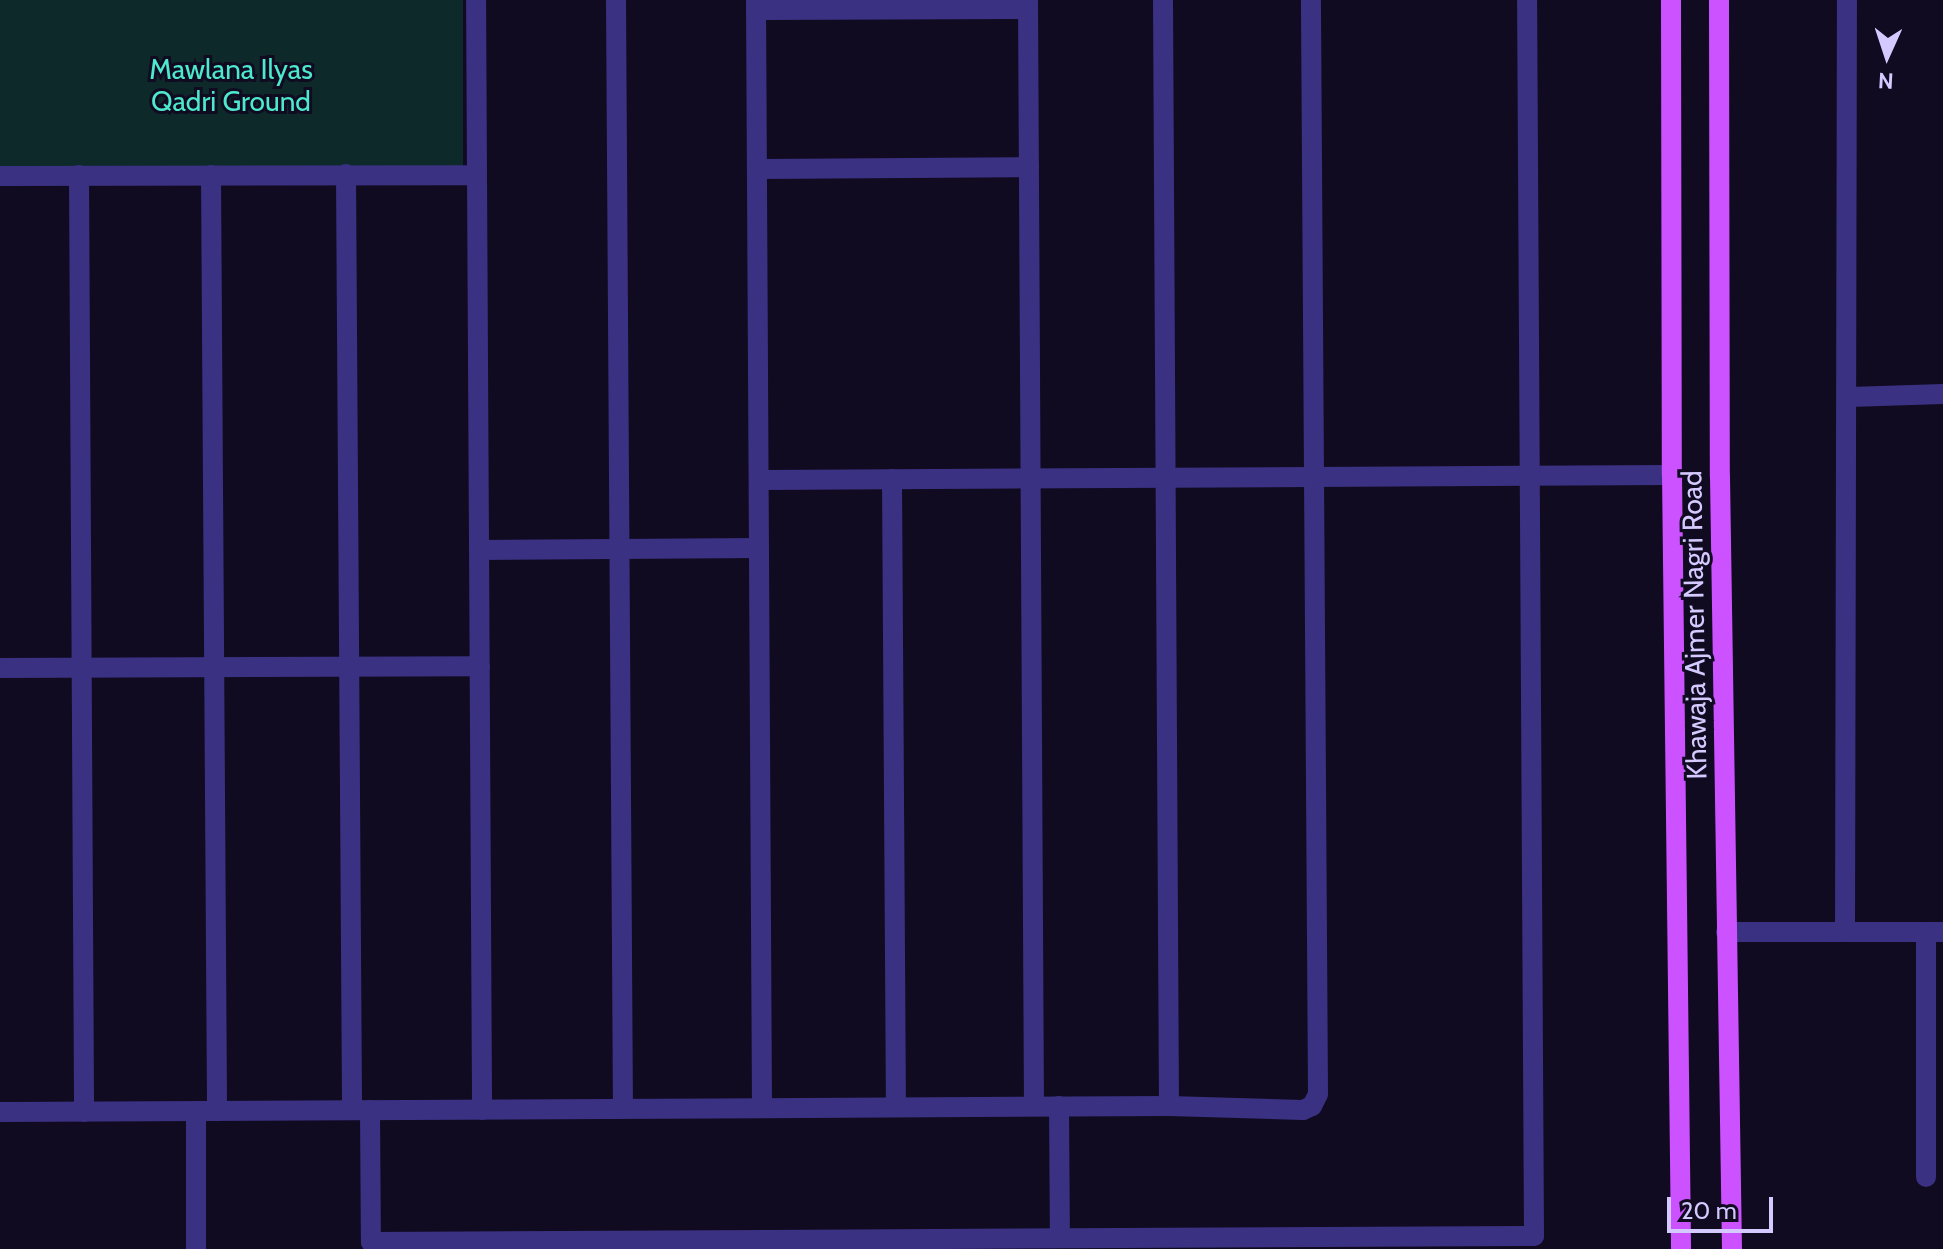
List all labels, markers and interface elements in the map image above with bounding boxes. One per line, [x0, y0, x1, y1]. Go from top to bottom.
north arrow [1847, 16, 1927, 96]
park label: Mawlana Ilyas Qadri Ground [149, 52, 313, 118]
text: N [1877, 67, 1894, 94]
street label: Khawaja Ajmer Nagri Road [1675, 470, 1713, 780]
scale bar [1671, 1181, 1777, 1231]
text: 20 m [1681, 1196, 1737, 1225]

